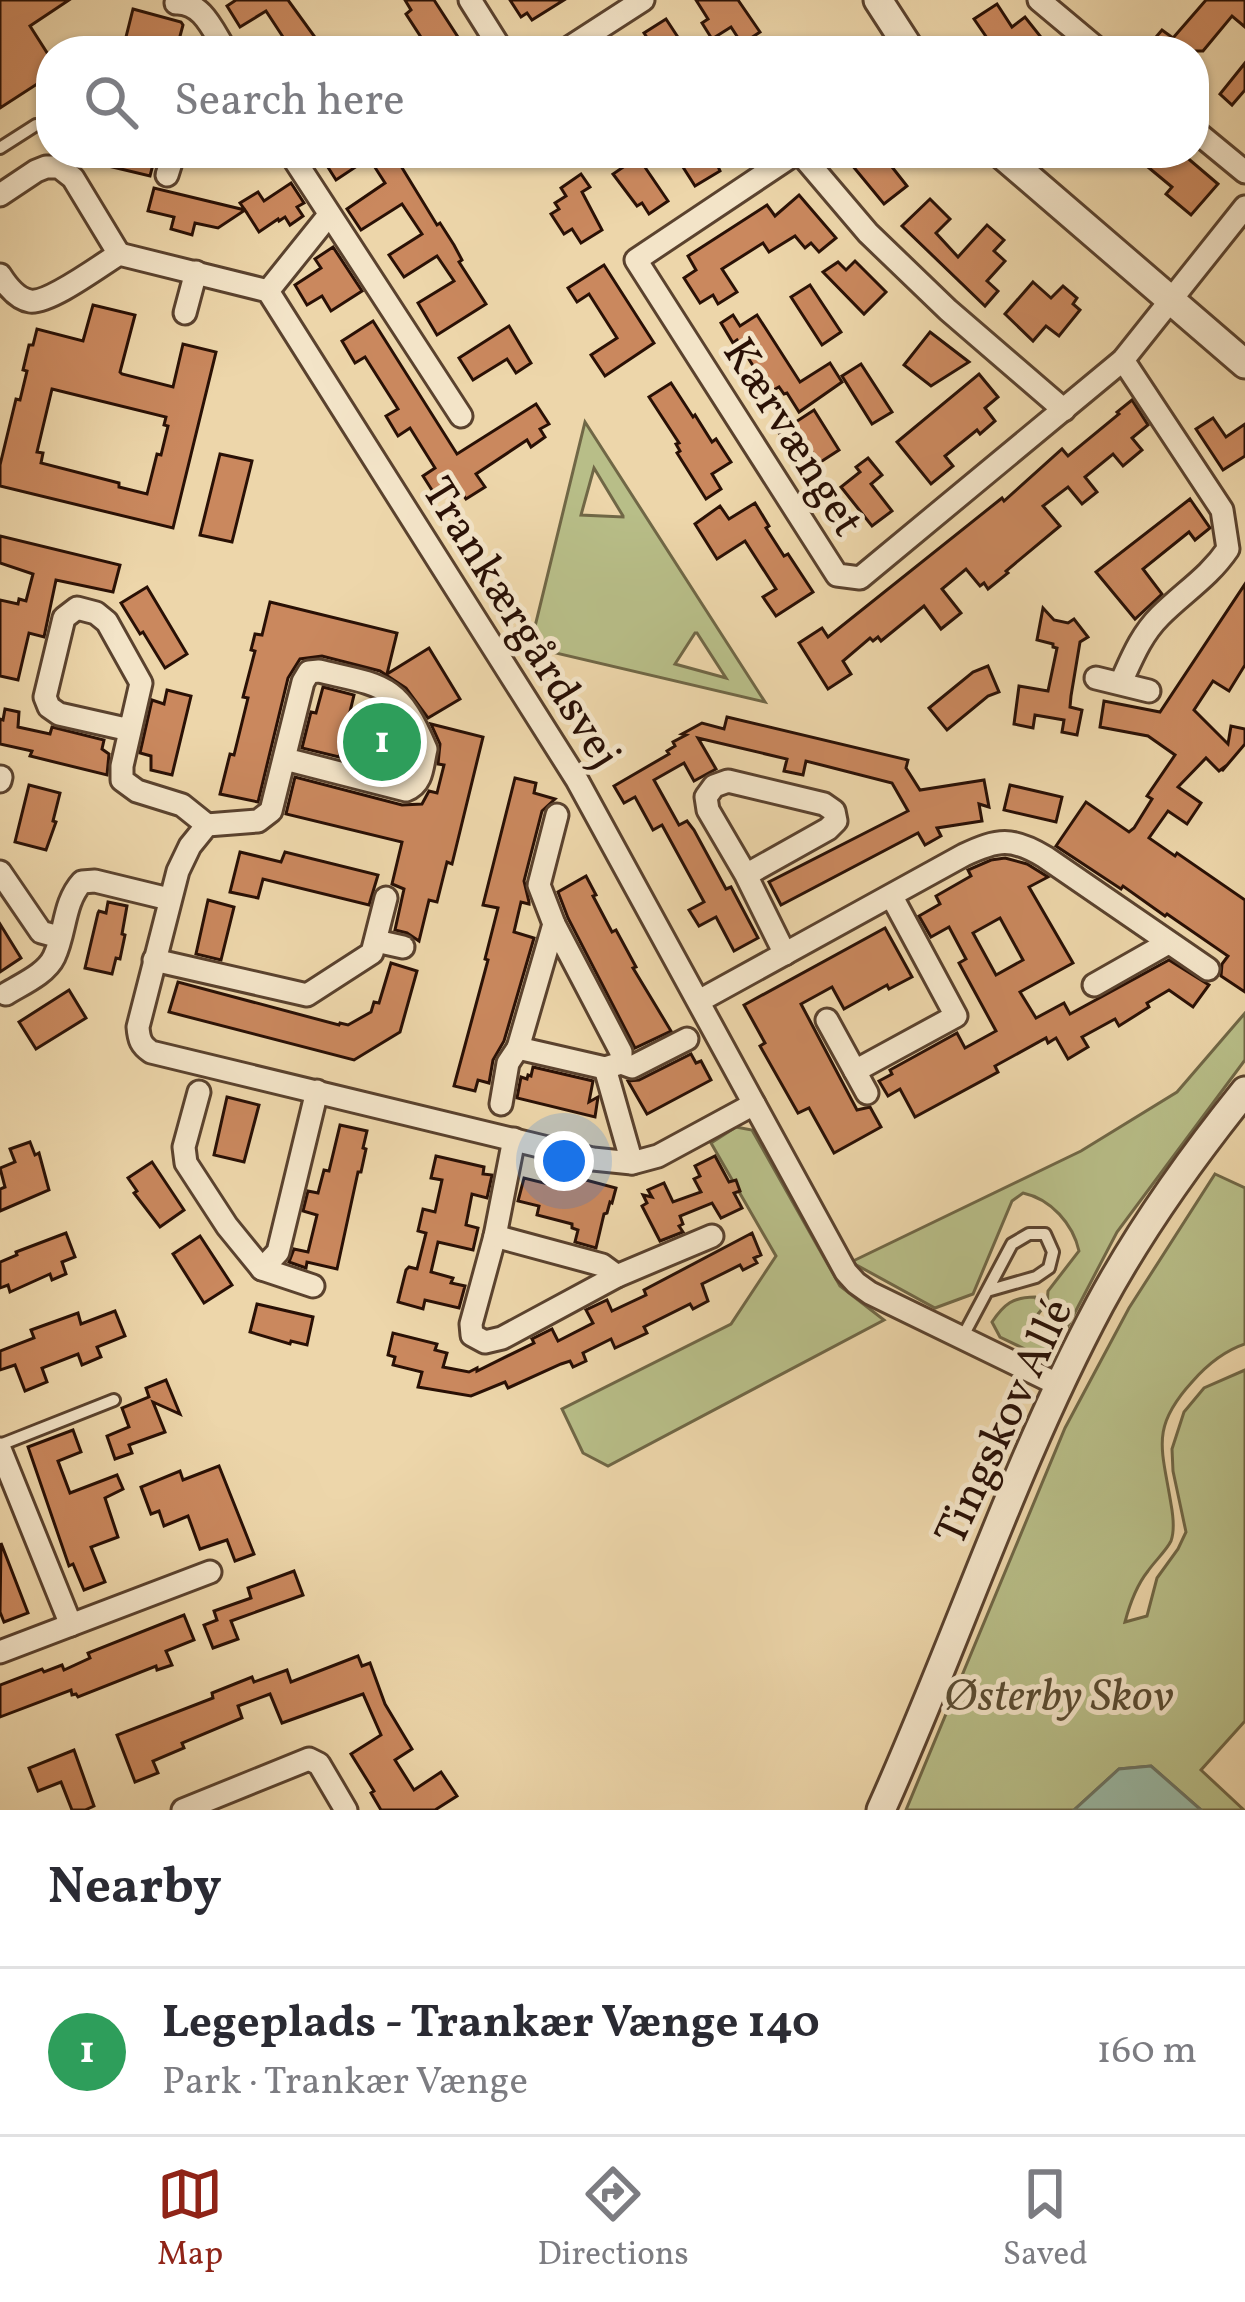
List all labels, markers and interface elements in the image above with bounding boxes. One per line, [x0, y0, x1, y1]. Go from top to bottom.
search box [36, 36, 1209, 168]
icon: search [78, 69, 144, 135]
text: Search here [174, 71, 405, 134]
street label: Kærvænget [705, 327, 877, 550]
street label: Trankærgårdsvej [404, 467, 634, 782]
pin: 1 [343, 697, 421, 787]
your location [534, 1131, 594, 1191]
street label: Tingskov Allé [921, 1289, 1091, 1556]
park label: Østerby Skov [944, 1667, 1174, 1730]
text: Nearby [48, 1853, 222, 1924]
text: Legeplads - Trankær Vænge 140 [162, 1993, 820, 2056]
text: 1 [79, 2025, 95, 2079]
text: 160 m [1096, 2025, 1197, 2079]
text: Park · Trankær Vænge [162, 2056, 528, 2110]
tab: Map [157, 2161, 223, 2279]
tab: Directions [537, 2161, 689, 2279]
tab: Saved [1003, 2161, 1088, 2279]

